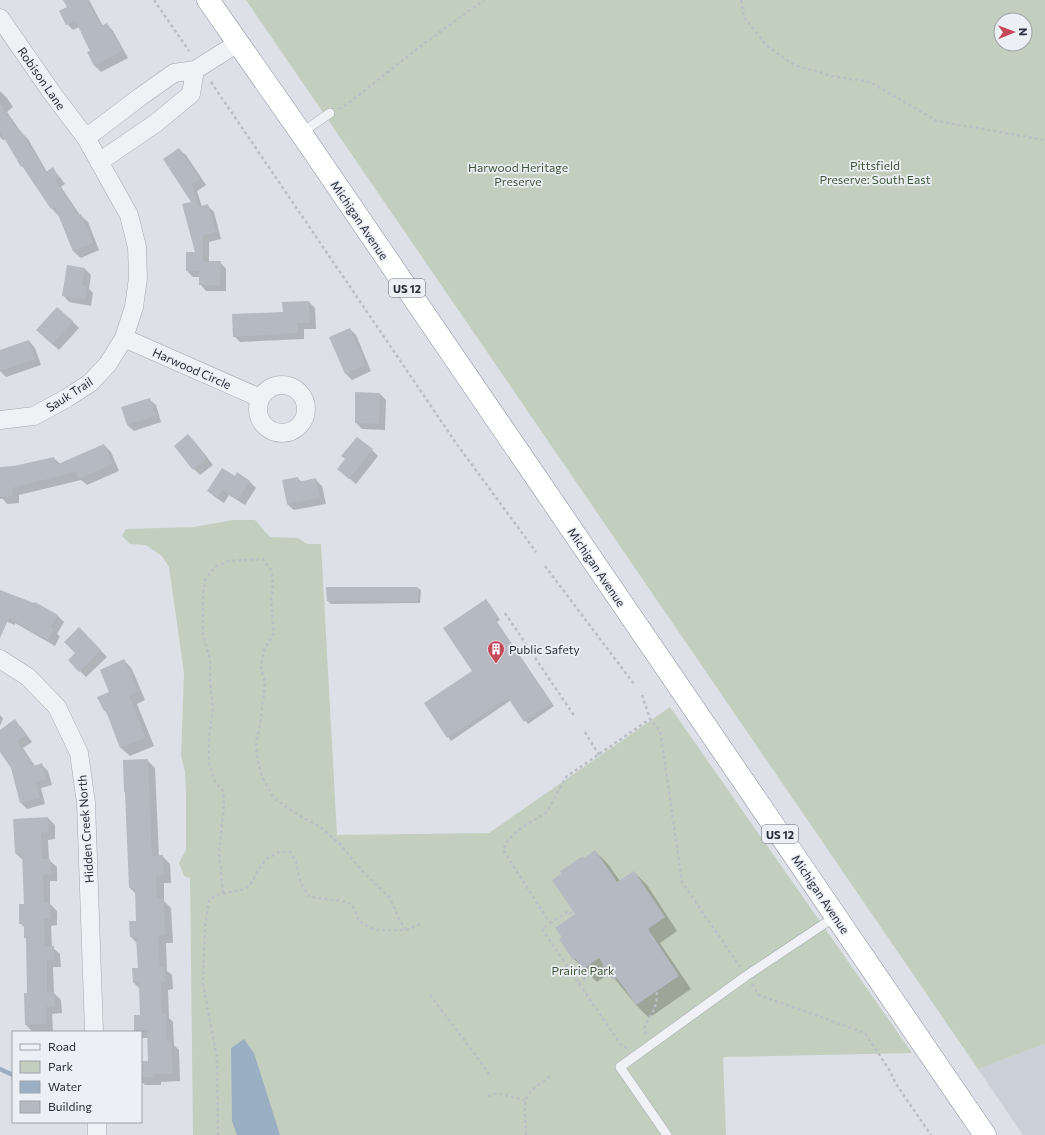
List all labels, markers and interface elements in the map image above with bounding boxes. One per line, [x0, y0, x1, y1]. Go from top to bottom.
north arrow [993, 12, 1033, 52]
text: N [1017, 28, 1030, 36]
street label: Robison Lane [15, 44, 69, 112]
park label: Pittsfield Preserve: South East [819, 158, 931, 186]
park label: Harwood Heritage Preserve [468, 160, 568, 188]
street label: Michigan Avenue [328, 178, 392, 262]
road number: US 12 [389, 279, 425, 297]
street label: Harwood Circle [151, 344, 233, 392]
street label: Sauk Trail [43, 374, 95, 414]
street label: Michigan Avenue [565, 525, 629, 609]
building icon: Public Safety [486, 639, 506, 664]
place label: Public Safety [509, 642, 580, 656]
street label: Hidden Creek North [74, 774, 96, 884]
road number: US 12 [762, 825, 798, 843]
street label: Michigan Avenue [789, 852, 853, 936]
park label: Prairie Park [551, 963, 615, 977]
legend [12, 1031, 142, 1123]
text: Road [48, 1039, 76, 1053]
text: Park [48, 1059, 74, 1073]
text: Water [48, 1079, 82, 1093]
text: Building [48, 1099, 92, 1113]

